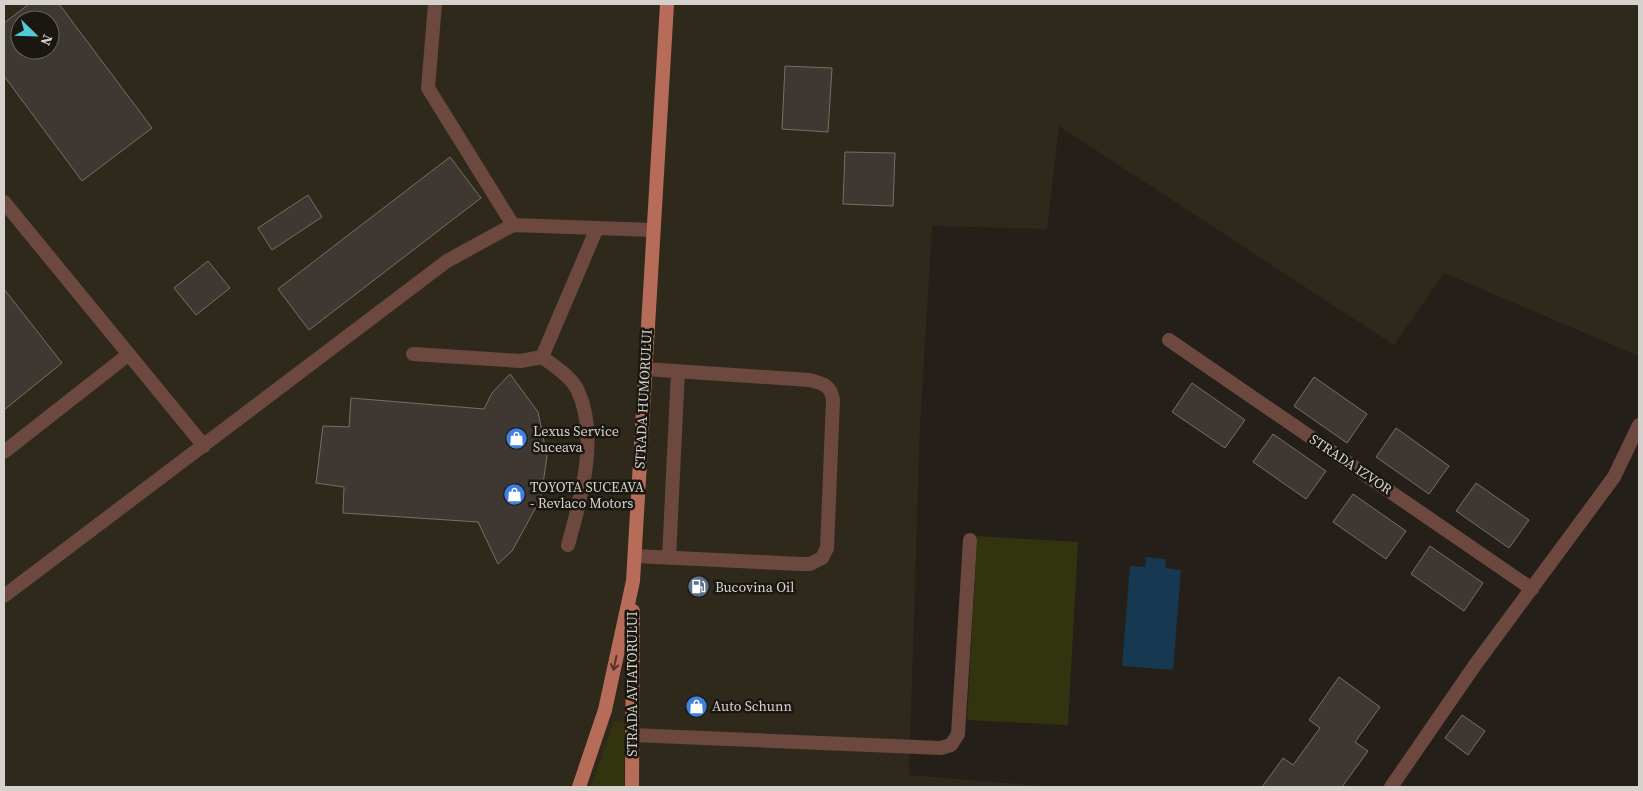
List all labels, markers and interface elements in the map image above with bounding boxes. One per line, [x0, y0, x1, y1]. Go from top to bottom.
north arrow [10, 10, 60, 60]
text: N [36, 31, 58, 49]
street label: STRADA HUMORULUI [629, 329, 657, 469]
place label: Lexus Service Suceava [533, 421, 619, 457]
shop icon: Lexus Service Suceava [505, 427, 529, 451]
street label: STRADA IZVOR [1306, 429, 1396, 499]
place label: TOYOTA SUCEAVA - Revlaco Motors [530, 477, 645, 513]
shop icon: TOYOTA SUCEAVA - Revlaco Motors [502, 483, 526, 507]
fuel station icon: Bucovina Oil [687, 575, 711, 599]
place label: Bucovina Oil [715, 577, 794, 597]
street label: STRADA AVIATORULUI [622, 611, 642, 757]
one-way arrow [610, 654, 620, 670]
shop icon: Auto Schunn [684, 694, 708, 718]
place label: Auto Schunn [712, 696, 792, 716]

